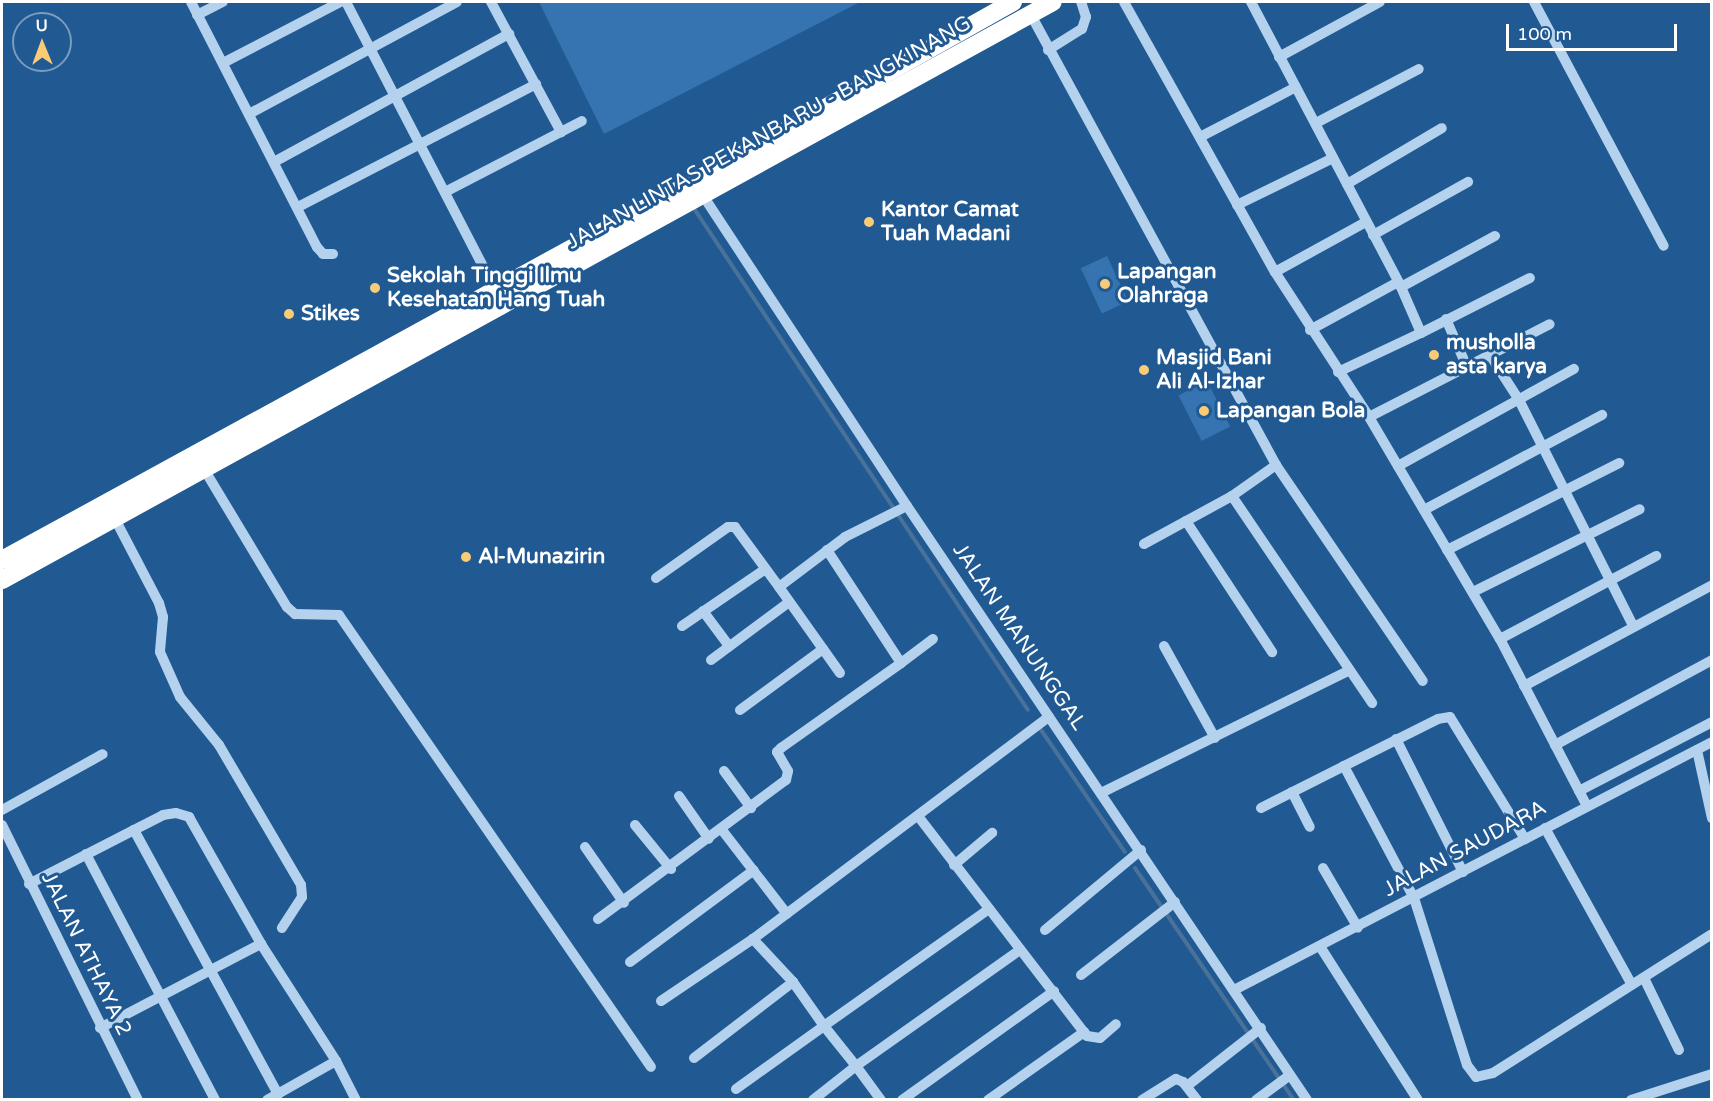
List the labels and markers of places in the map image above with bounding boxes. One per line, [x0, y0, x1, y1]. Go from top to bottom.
place label: Kantor Camat Tuah Madani [881, 197, 1019, 247]
marker: Kantor Camat Tuah Madani [862, 215, 876, 229]
place label: Lapangan Olahraga [1117, 259, 1217, 309]
place label: Sekolah Tinggi Ilmu Kesehatan Hang Tuah [387, 263, 605, 313]
marker: Lapangan Olahraga [1098, 277, 1112, 291]
marker: Sekolah Tinggi Ilmu Kesehatan Hang Tuah [368, 281, 382, 295]
place label: Stikes [301, 301, 360, 327]
marker: Stikes [282, 307, 296, 321]
place label: musholla asta karya [1446, 330, 1547, 380]
place label: Masjid Bani Ali Al-Izhar [1156, 345, 1272, 395]
marker: musholla asta karya [1427, 348, 1441, 362]
marker: Masjid Bani Ali Al-Izhar [1137, 363, 1151, 377]
place label: Lapangan Bola [1216, 398, 1365, 424]
marker: Lapangan Bola [1197, 404, 1211, 418]
place label: Al-Munazirin [478, 544, 605, 570]
marker: Al-Munazirin [459, 550, 473, 564]

